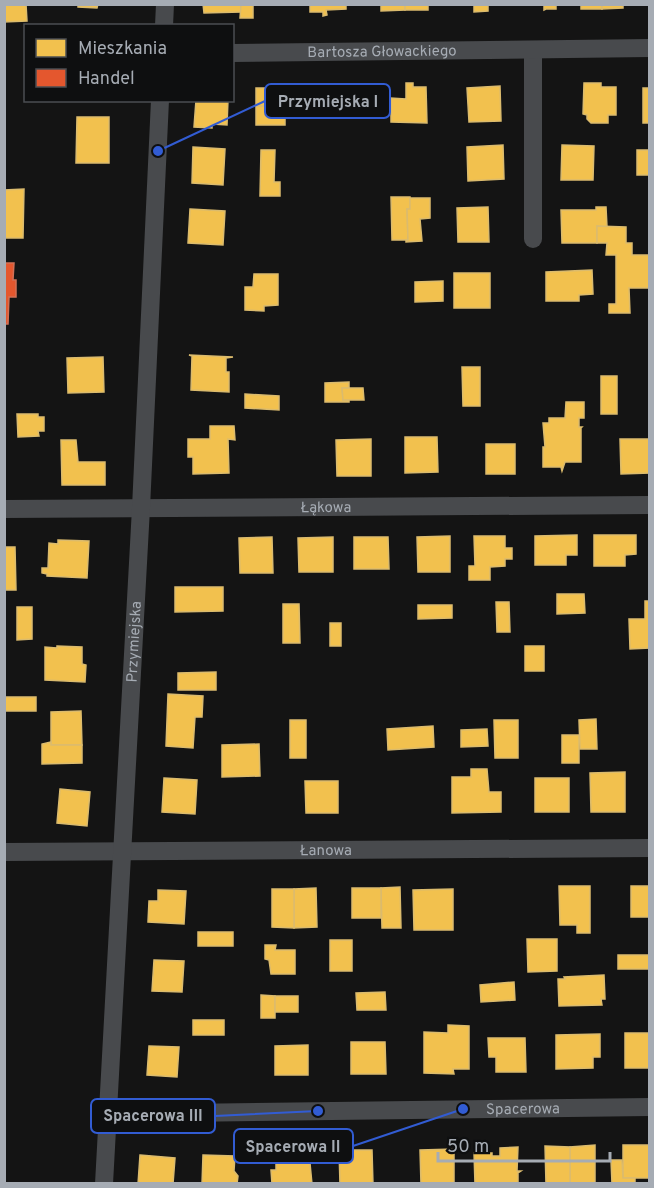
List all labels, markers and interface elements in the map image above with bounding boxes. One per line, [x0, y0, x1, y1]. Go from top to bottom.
legend [24, 24, 234, 102]
text: Mieszkania [78, 38, 167, 61]
street label: Bartosza Głowackiego [307, 42, 457, 63]
text: Handel [78, 68, 135, 91]
callout: Przymiejska I [265, 84, 390, 118]
text: Przymiejska I [278, 93, 378, 113]
street label: Łąkowa [301, 499, 351, 518]
street label: Przymiejska [123, 601, 147, 683]
street label: Łanowa [300, 842, 352, 861]
callout: Spacerowa III [91, 1099, 215, 1133]
street label: Spacerowa [486, 1100, 560, 1120]
text: Spacerowa III [103, 1107, 203, 1127]
scale bar [438, 1125, 610, 1163]
callout: Spacerowa II [234, 1129, 353, 1163]
text: 50 m [447, 1136, 489, 1159]
text: Spacerowa II [245, 1138, 341, 1158]

